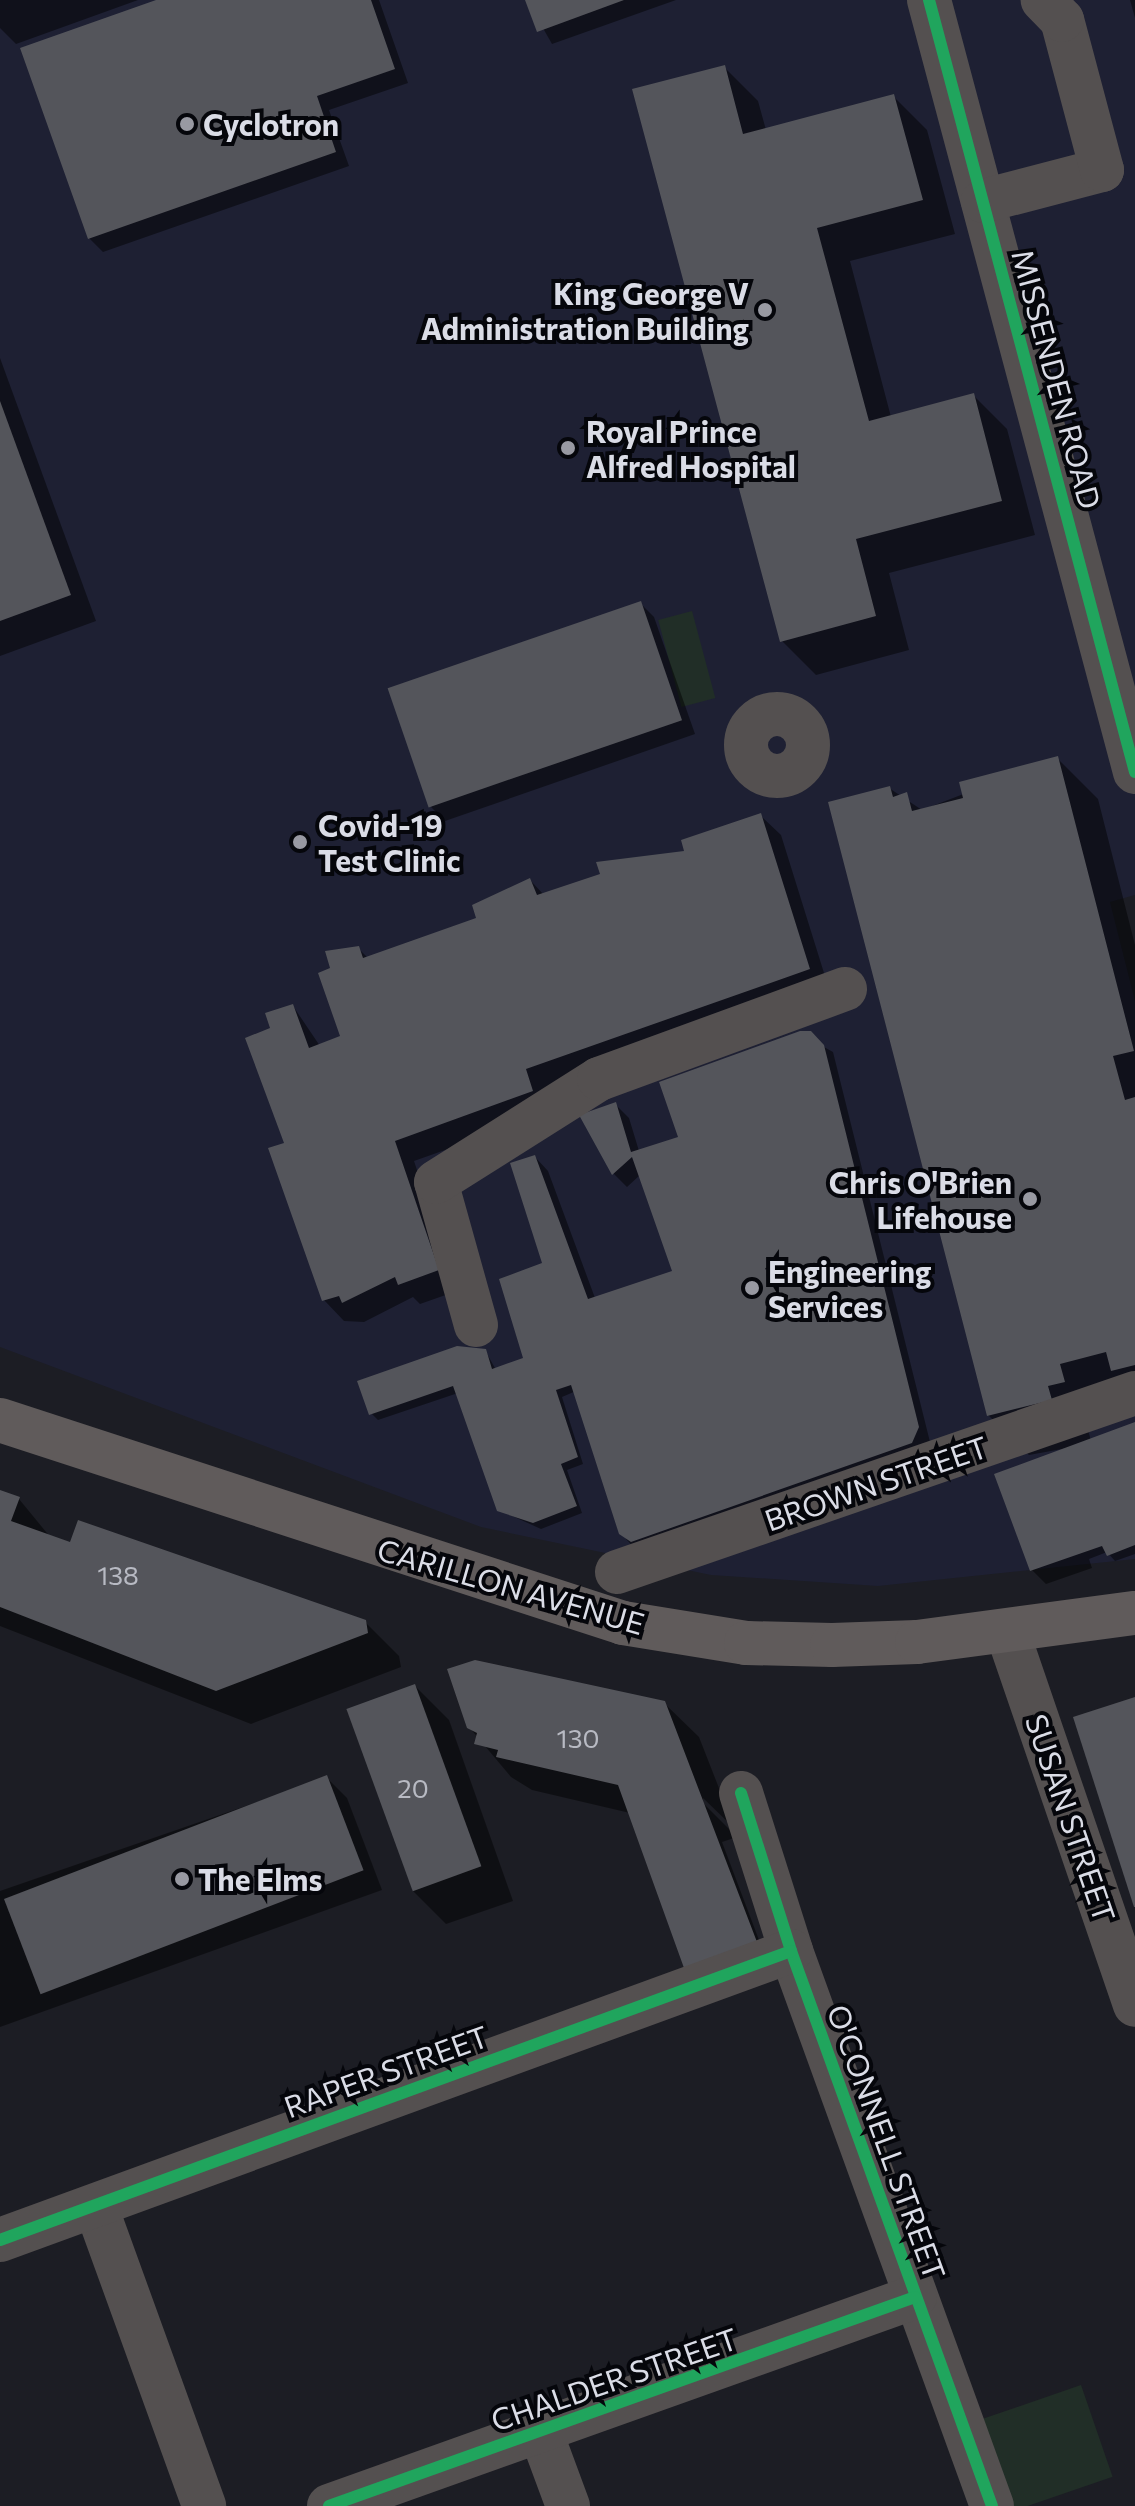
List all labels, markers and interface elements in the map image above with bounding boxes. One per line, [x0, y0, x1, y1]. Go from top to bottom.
place label: Cyclotron [203, 106, 339, 142]
marker: Cyclotron [178, 115, 196, 133]
street label: MISSENDEN ROAD [1005, 245, 1109, 513]
place label: King George V Administration Building [421, 275, 749, 346]
marker: King George V Administration Building [756, 301, 774, 319]
place label: Royal Prince Alfred Hospital [586, 413, 796, 484]
marker: Royal Prince Alfred Hospital [557, 437, 579, 459]
place label: Covid-19 Test Clinic [318, 807, 460, 878]
marker: Covid-19 Test Clinic [289, 831, 311, 853]
place label: Chris O'Brien Lifehouse [829, 1164, 1012, 1234]
marker: Chris O'Brien Lifehouse [1019, 1188, 1041, 1210]
place label: Engineering Services [768, 1253, 932, 1324]
marker: Engineering Services [743, 1279, 761, 1297]
street label: BROWN STREET [760, 1428, 992, 1538]
street label: CARILLON AVENUE [374, 1531, 648, 1641]
house number: 138 [97, 1559, 139, 1591]
street label: SUSAN STREET [1019, 1709, 1123, 1927]
house number: 130 [557, 1722, 599, 1754]
house number: 20 [397, 1772, 429, 1804]
place label: The Elms [198, 1861, 322, 1897]
marker: The Elms [173, 1870, 191, 1888]
street label: O'CONNELL STREET [820, 2000, 954, 2284]
street label: RAPER STREET [279, 2017, 493, 2125]
street label: CHALDER STREET [486, 2320, 742, 2438]

